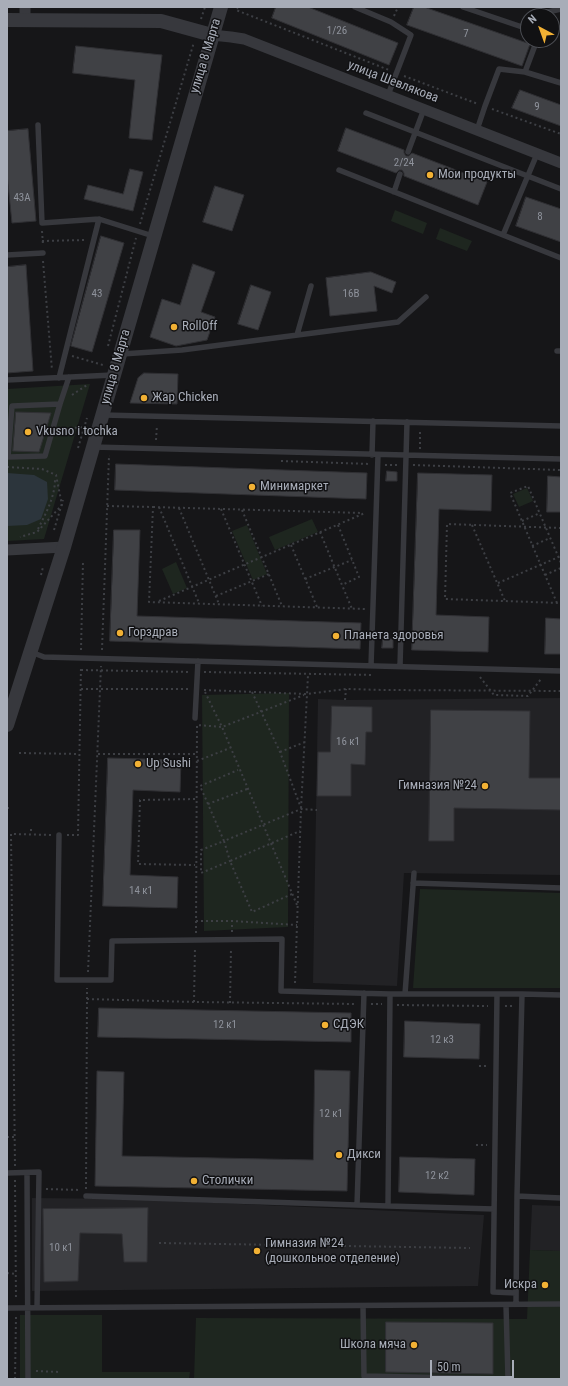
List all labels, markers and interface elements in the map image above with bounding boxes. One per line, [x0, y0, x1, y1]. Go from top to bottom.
north arrow [520, 8, 560, 48]
text: N [526, 12, 539, 26]
street label: улица 8 Марта [187, 17, 225, 95]
house number: 1/26 [327, 24, 347, 38]
house number: 7 [463, 27, 469, 41]
street label: улица Шевлякова [345, 58, 441, 106]
house number: 9 [534, 100, 540, 114]
house number: 2/24 [394, 156, 414, 170]
place label: Мои продукты [438, 167, 516, 183]
marker: Мои продукты [425, 170, 435, 180]
house number: 43А [13, 191, 31, 205]
house number: 8 [537, 210, 543, 224]
house number: 43 [92, 287, 102, 301]
house number: 16В [343, 287, 359, 301]
place label: RollOff [182, 319, 217, 335]
marker: RollOff [169, 322, 179, 332]
street label: улица 8 Марта [98, 328, 134, 406]
place label: Жар Chicken [152, 390, 219, 406]
marker: Жар Chicken [139, 393, 149, 403]
place label: Vkusno i tochka [36, 424, 118, 440]
marker: Vkusno i tochka [23, 427, 33, 437]
place label: Минимаркет [260, 479, 328, 495]
marker: Минимаркет [247, 482, 257, 492]
place label: Горздрав [128, 625, 178, 641]
marker: Горздрав [115, 628, 125, 638]
place label: Планета здоровья [344, 628, 443, 644]
marker: Планета здоровья [331, 631, 341, 641]
house number: 16 к1 [336, 735, 360, 749]
place label: Up Sushi [146, 756, 191, 772]
marker: Up Sushi [133, 759, 143, 769]
place label: Гимназия №24 [398, 778, 477, 794]
marker: Гимназия №24 [480, 781, 490, 791]
house number: 14 к1 [129, 884, 153, 898]
place label: СДЭК [333, 1017, 364, 1033]
house number: 12 к1 [213, 1018, 237, 1032]
marker: СДЭК [320, 1020, 330, 1030]
house number: 12 к3 [430, 1033, 454, 1047]
house number: 12 к1 [319, 1107, 343, 1121]
place label: Дикси [347, 1147, 381, 1163]
marker: Дикси [334, 1150, 344, 1160]
house number: 12 к2 [425, 1169, 449, 1183]
place label: Столички [202, 1173, 253, 1189]
marker: Столички [189, 1176, 199, 1186]
place label: Гимназия №24 (дошкольное отделение) [265, 1236, 400, 1267]
house number: 10 к1 [49, 1241, 73, 1255]
marker: Гимназия №24 (дошкольное отделение) [252, 1246, 262, 1256]
place label: Искра [504, 1277, 537, 1293]
marker: Искра [540, 1280, 550, 1290]
place label: Школа мяча [340, 1337, 406, 1353]
marker: Школа мяча [409, 1340, 419, 1350]
scale bar [432, 1352, 516, 1378]
text: 50 m [437, 1360, 461, 1374]

